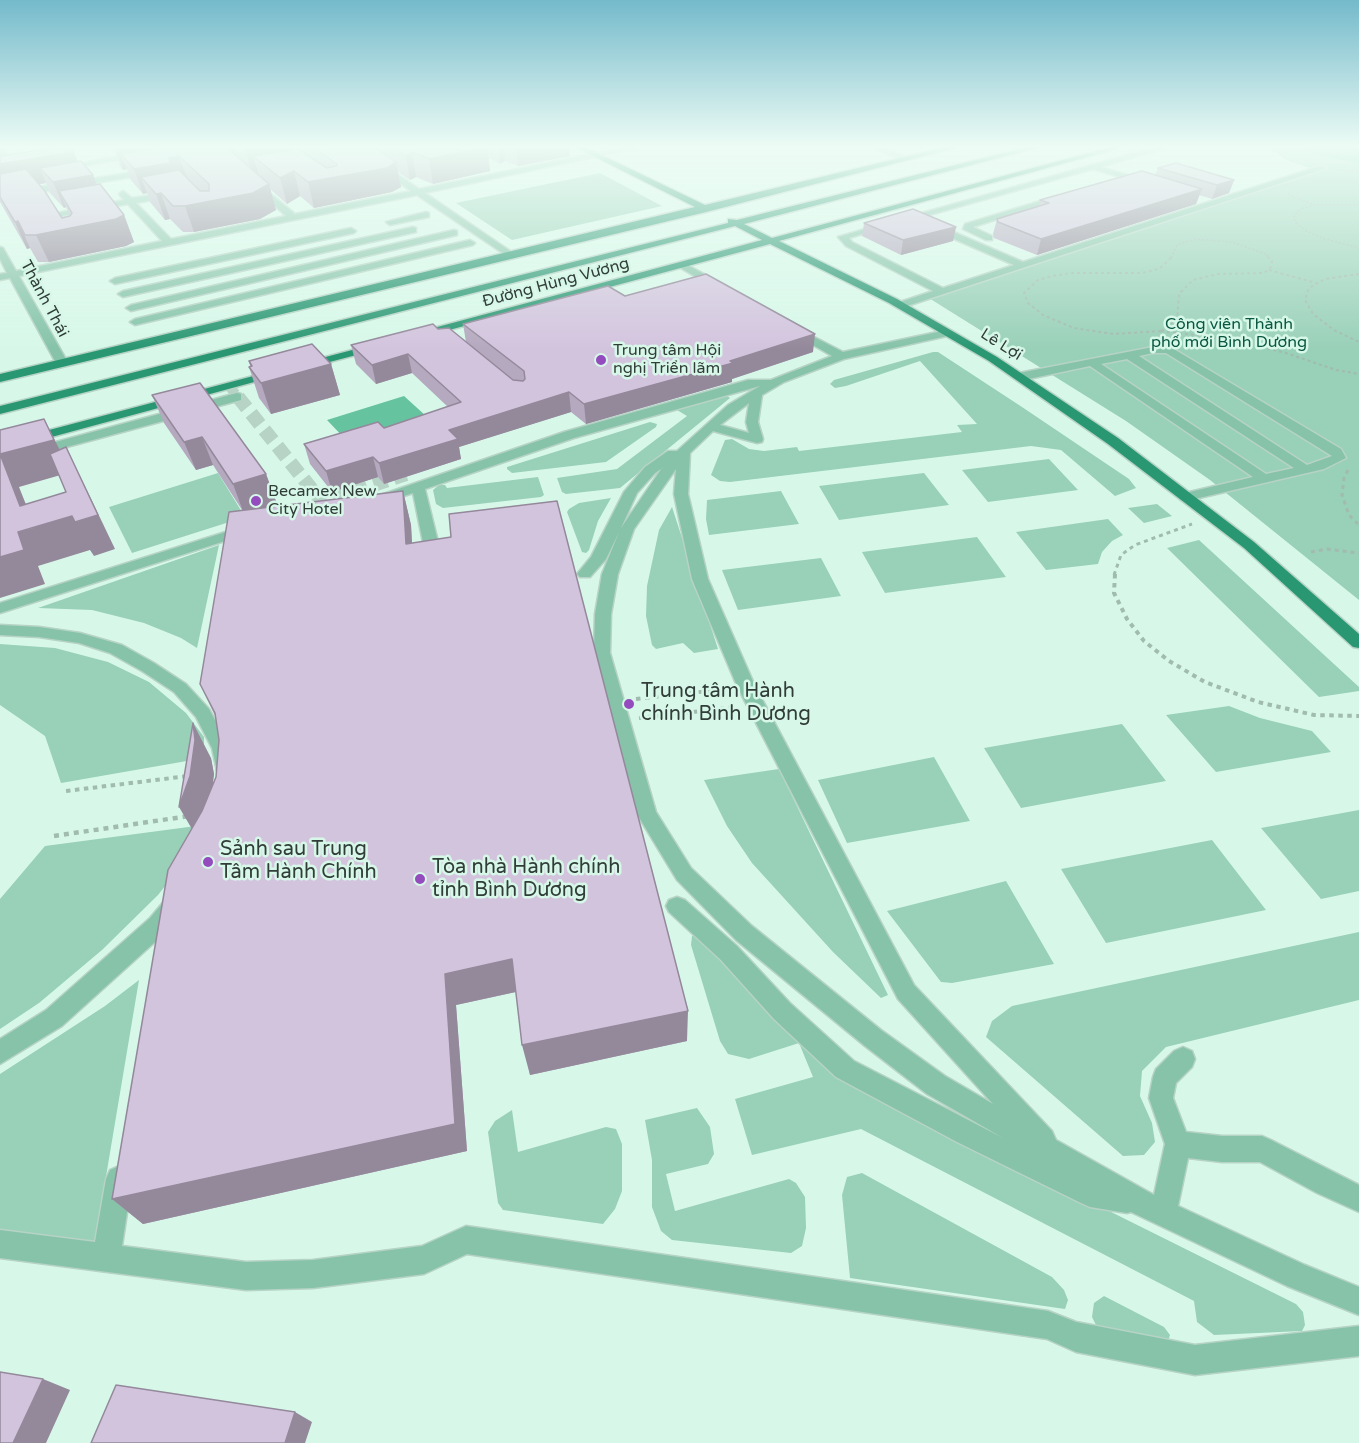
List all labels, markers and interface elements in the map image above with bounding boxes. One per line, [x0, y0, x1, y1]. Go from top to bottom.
street label: Đường Hùng Vương [481, 254, 631, 312]
street label: Thành Thái [16, 257, 72, 341]
park label: Công viên Thành phố mới Bình Dương [1151, 315, 1307, 353]
street label: Lê Lợi [977, 325, 1025, 365]
place label: Trung tâm Hội nghị Triển lãm [613, 341, 721, 379]
marker: Trung tâm Hội nghị Triển lãm [594, 353, 608, 367]
place label: Becamex New City Hotel [268, 482, 376, 520]
marker: Becamex New City Hotel [249, 494, 263, 508]
place label: Trung tâm Hành chính Bình Dương [641, 680, 811, 727]
marker: Trung tâm Hành chính Bình Dương [622, 697, 636, 711]
place label: Sảnh sau Trung Tâm Hành Chính [220, 838, 377, 885]
marker: Sảnh sau Trung Tâm Hành Chính [201, 855, 215, 869]
place label: Tòa nhà Hành chính tỉnh Bình Dương [432, 856, 620, 903]
marker: Tòa nhà Hành chính tỉnh Bình Dương [413, 872, 427, 886]

